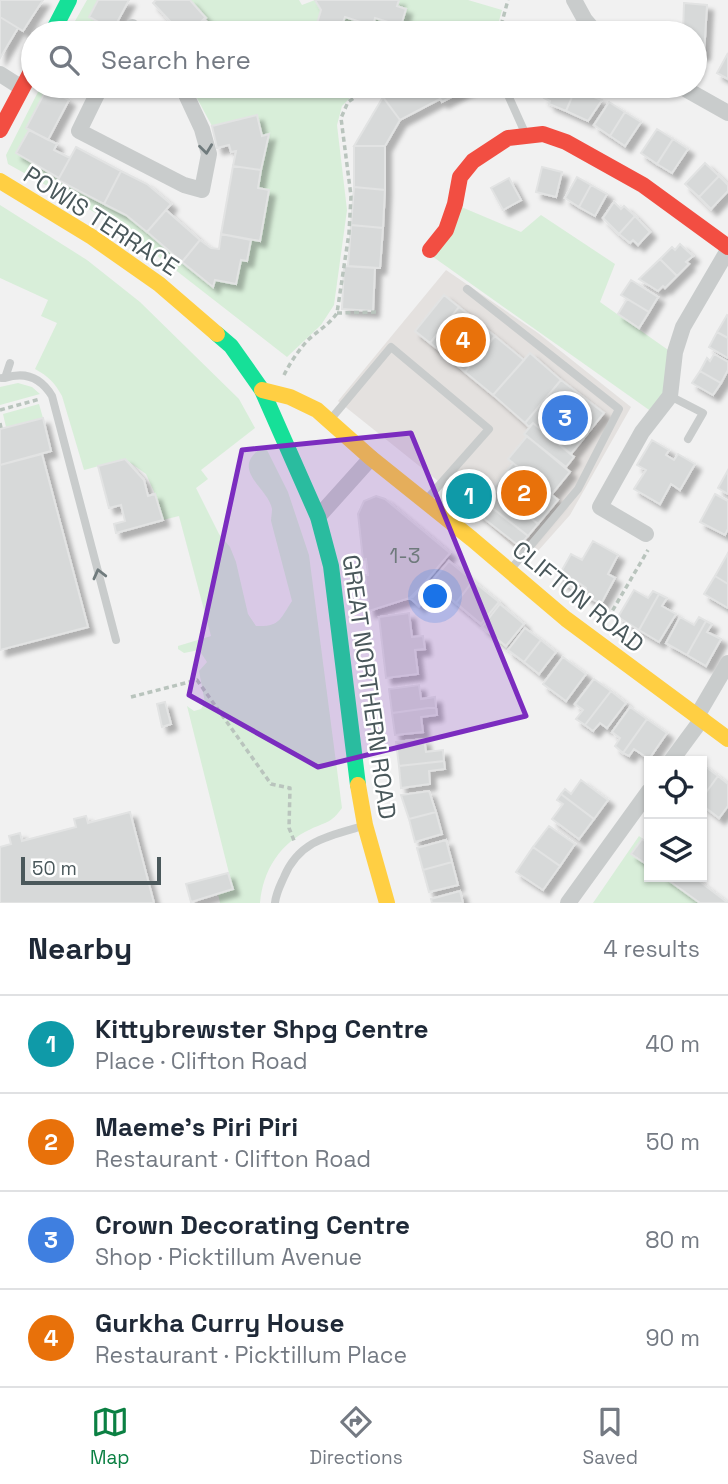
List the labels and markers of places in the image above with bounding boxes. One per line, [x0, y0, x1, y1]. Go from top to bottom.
pin: 4 [440, 314, 486, 366]
pin: 3 [542, 392, 588, 444]
pin: 2 [501, 467, 547, 519]
pin: 1 [446, 470, 492, 522]

